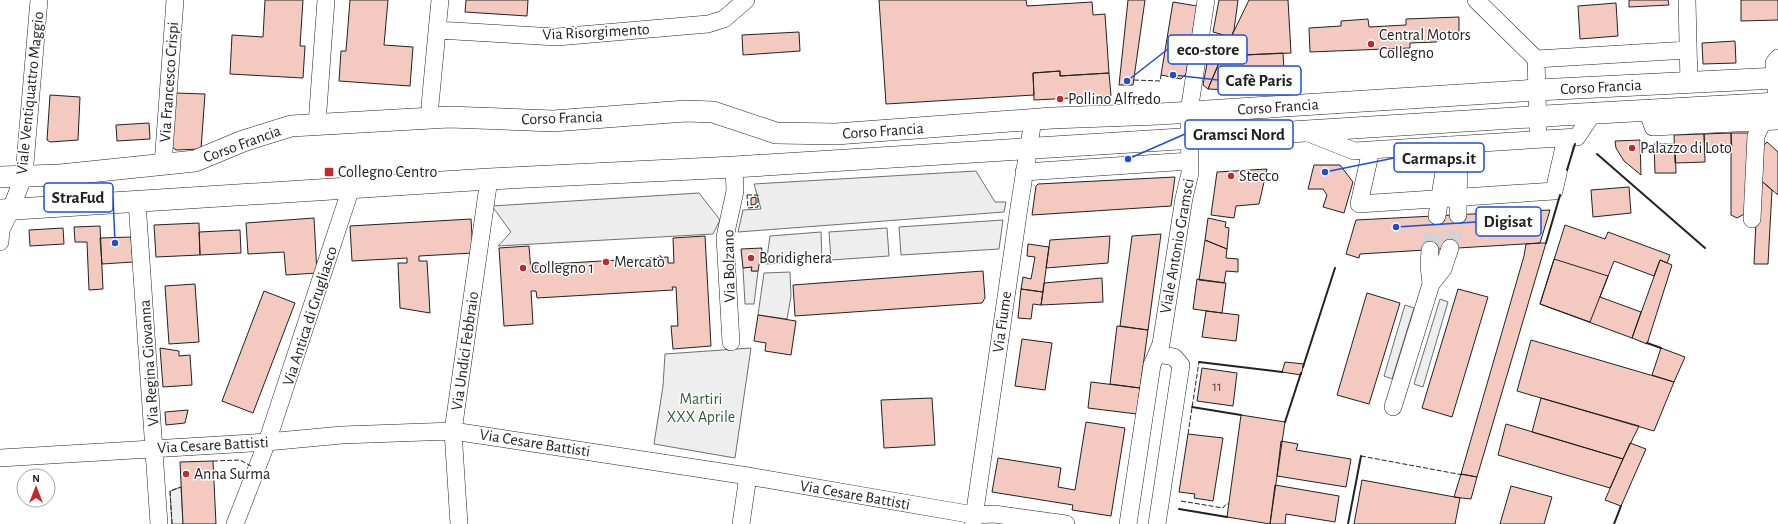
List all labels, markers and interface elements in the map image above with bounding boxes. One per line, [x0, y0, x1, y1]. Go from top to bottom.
street label: Viale Ventiquattro Maggio [13, 11, 47, 175]
street label: Via Francesco Crispi [157, 21, 181, 143]
street label: Via Risorgimento [542, 21, 650, 43]
place label: Central Motors Collegno [1379, 27, 1471, 61]
callout: eco-store [1168, 35, 1247, 64]
marker: Central Motors Collegno [1366, 39, 1376, 49]
text: eco-store [1177, 41, 1239, 58]
callout: Cafè Paris [1218, 66, 1301, 95]
text: Cafè Paris [1226, 72, 1293, 89]
street label: Corso Francia [1560, 77, 1642, 97]
place label: Pollino Alfredo [1068, 91, 1161, 107]
marker: Pollino Alfredo [1055, 94, 1065, 104]
street label: Corso Francia [1237, 96, 1319, 118]
street label: Corso Francia [521, 109, 603, 127]
street label: Corso Francia [842, 120, 924, 142]
callout: Gramsci Nord [1185, 120, 1293, 149]
street label: Corso Francia [201, 123, 283, 165]
text: Gramsci Nord [1193, 126, 1285, 143]
place label: Palazzo di Loto [1640, 140, 1732, 156]
callout: Carmaps.it [1394, 143, 1484, 172]
marker: Palazzo di Loto [1627, 143, 1637, 153]
text: Carmaps.it [1402, 150, 1476, 167]
place label: Collegno Centro [338, 164, 437, 180]
marker: Collegno Centro [323, 166, 335, 178]
place label: Stecco [1239, 168, 1279, 184]
marker: Stecco [1226, 171, 1236, 181]
street label: Viale Antonio Gramsci [1157, 177, 1197, 315]
callout: StraFud [44, 183, 113, 212]
text: StraFud [52, 189, 105, 206]
callout: Digisat [1476, 207, 1541, 236]
text: Digisat [1484, 213, 1533, 230]
street label: Via Bolzano [720, 229, 738, 303]
street label: Via Antica di Grugliasco [280, 244, 340, 388]
place label: Boridighera [759, 250, 832, 266]
marker: Boridighera [746, 253, 756, 263]
place label: Mercatò [614, 254, 665, 270]
marker: Mercatò [601, 257, 611, 267]
place label: Collegno 1 [531, 260, 594, 276]
marker: Collegno 1 [518, 263, 528, 273]
street label: Via Undici Febbraio [449, 290, 481, 411]
street label: Via Fiume [990, 290, 1014, 354]
street label: Via Regina Giovanna [137, 299, 161, 427]
house number: 11 [1212, 380, 1222, 394]
park label: Martiri XXX Aprile [667, 391, 735, 425]
street label: Via Cesare Battisti [479, 426, 591, 460]
street label: Via Cesare Battisti [157, 434, 269, 456]
place label: Anna Surma [194, 466, 270, 482]
north arrow [16, 468, 56, 508]
marker: Anna Surma [181, 469, 191, 479]
text: N [32, 473, 40, 484]
street label: Via Cesare Battisti [799, 477, 911, 513]

